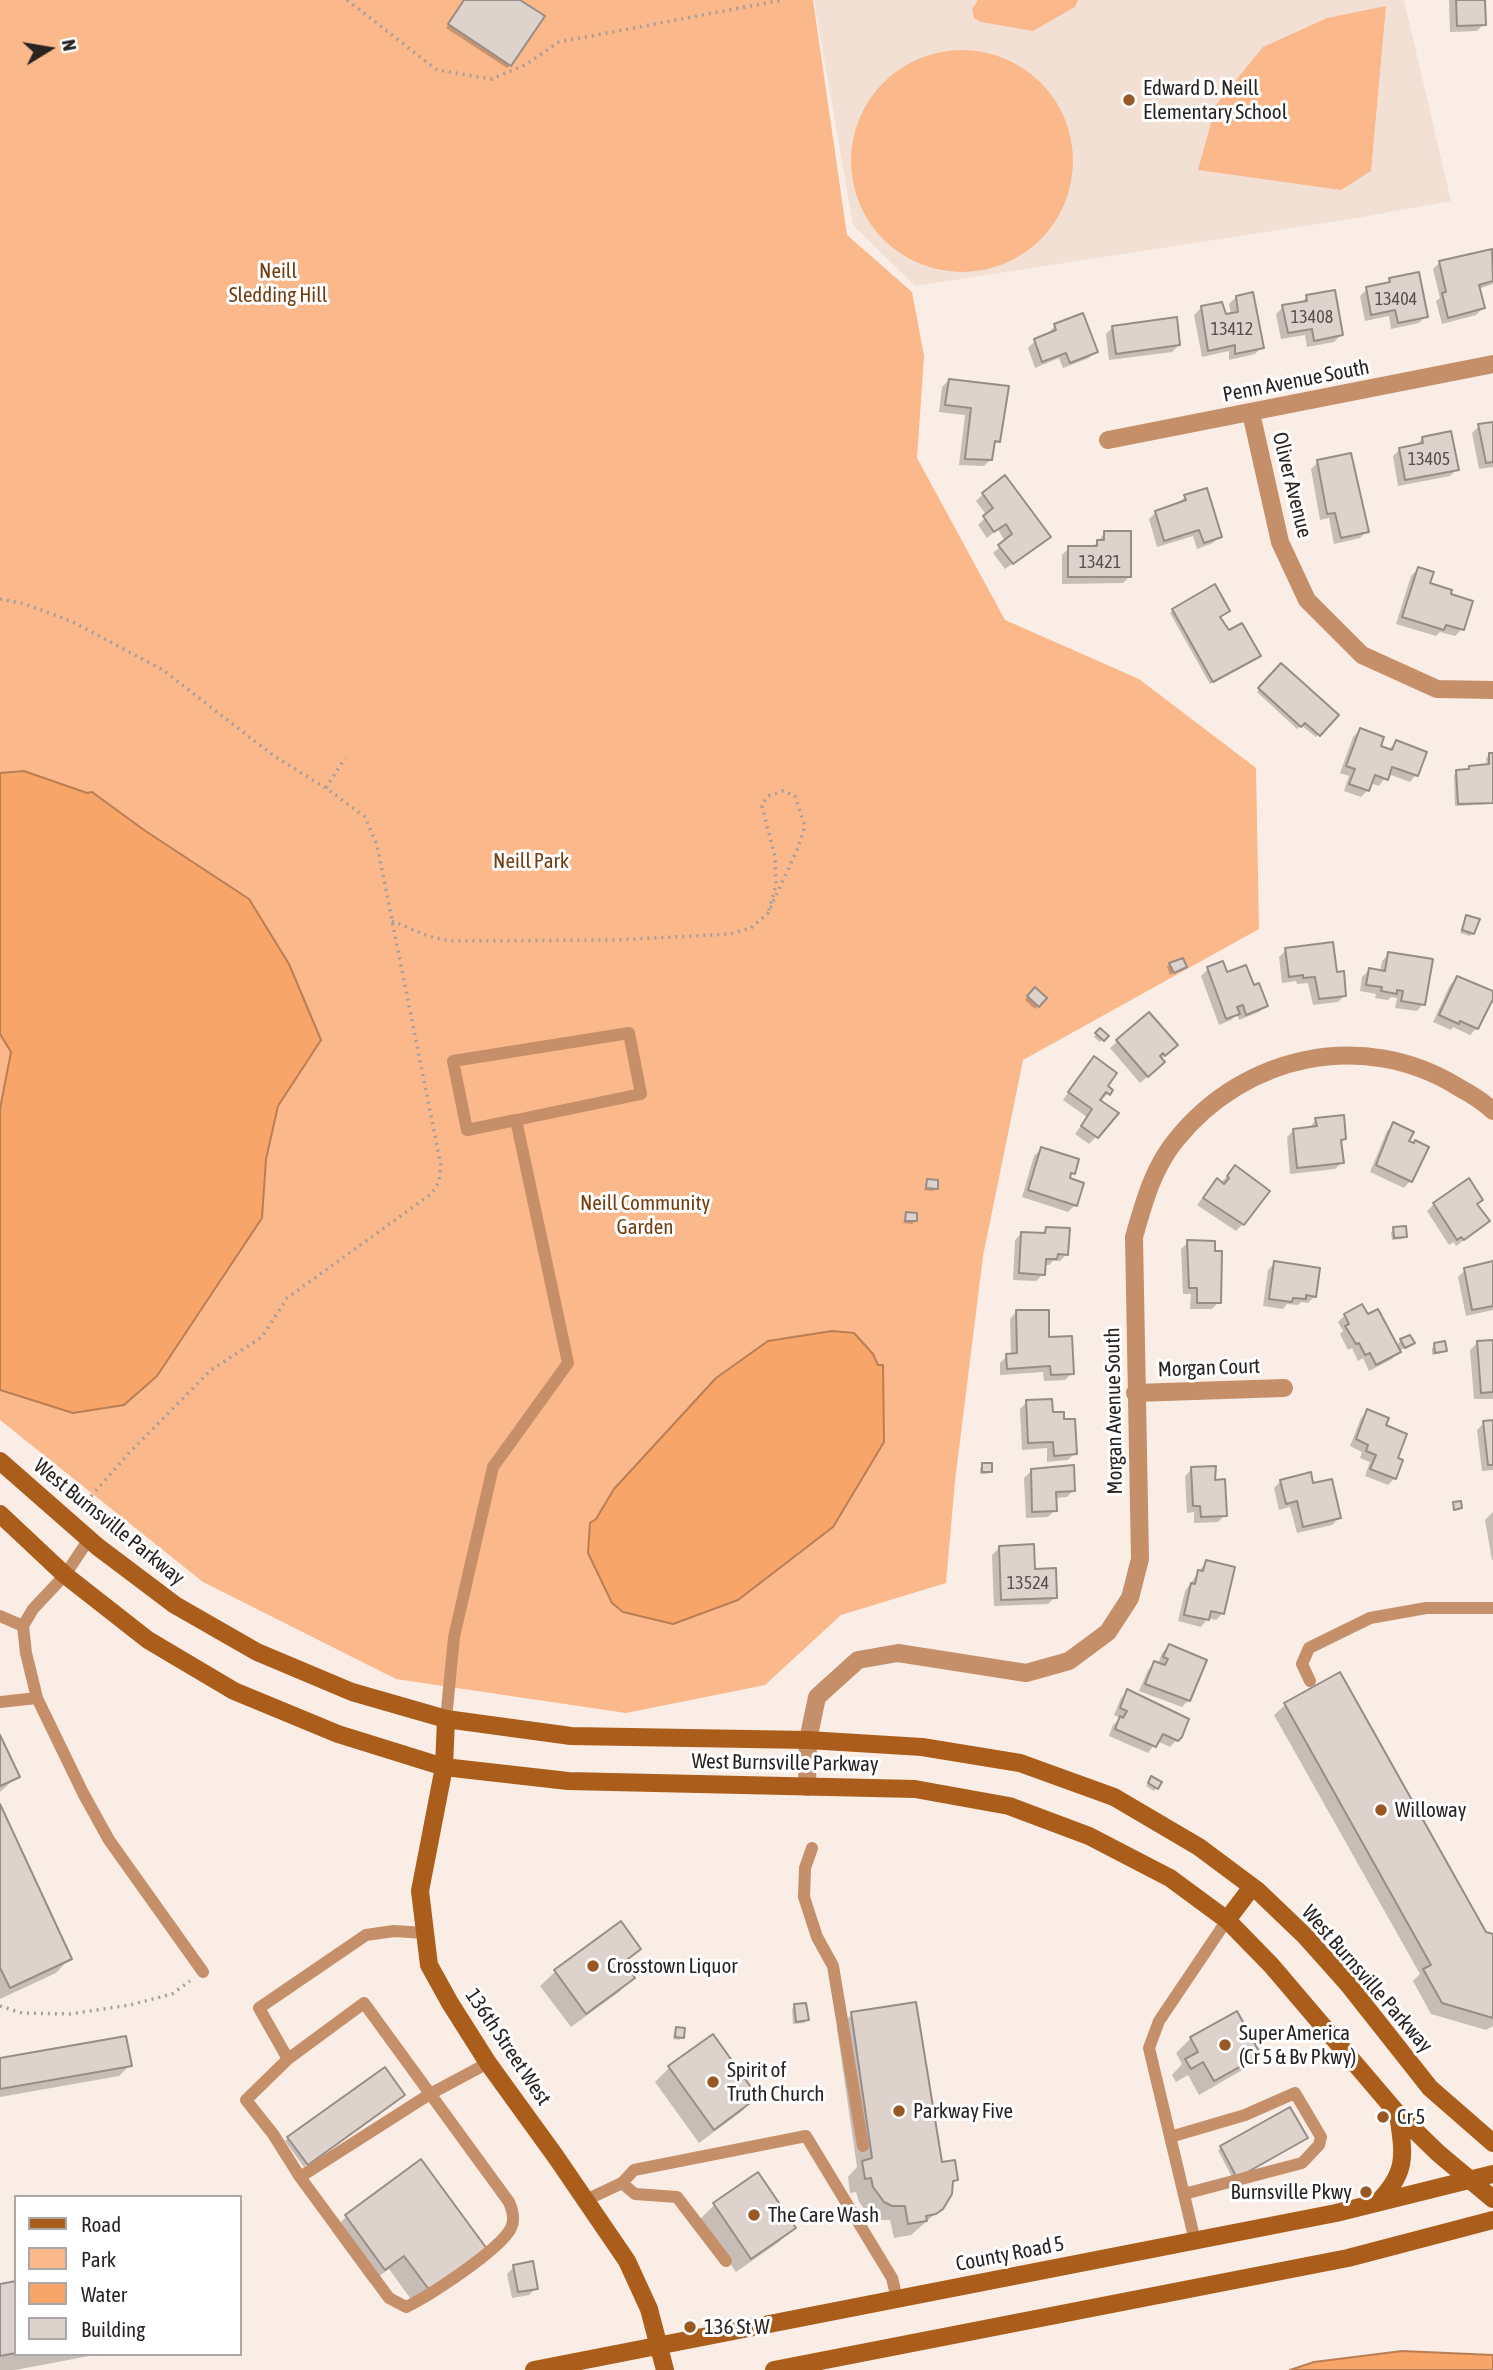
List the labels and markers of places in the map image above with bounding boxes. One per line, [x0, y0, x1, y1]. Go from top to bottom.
place label: Edward D. Neill Elementary School [1143, 75, 1287, 125]
marker: Edward D. Neill Elementary School [1121, 92, 1137, 108]
place label: Willoway [1395, 1797, 1466, 1823]
marker: Willoway [1373, 1802, 1389, 1818]
place label: Crosstown Liquor [607, 1953, 738, 1979]
marker: Crosstown Liquor [585, 1958, 601, 1974]
place label: Super America (Cr 5 & Bv Pkwy) [1239, 2020, 1356, 2070]
marker: Super America (Cr 5 & Bv Pkwy) [1217, 2037, 1233, 2053]
place label: Spirit of Truth Church [727, 2057, 824, 2107]
marker: Spirit of Truth Church [705, 2074, 721, 2090]
place label: Parkway Five [913, 2098, 1013, 2124]
marker: Parkway Five [891, 2103, 907, 2119]
place label: Cr 5 [1397, 2104, 1425, 2130]
marker: Cr 5 [1375, 2109, 1391, 2125]
place label: Burnsville Pkwy [1231, 2179, 1352, 2205]
marker: Burnsville Pkwy [1358, 2184, 1374, 2200]
place label: The Care Wash [768, 2202, 879, 2228]
marker: The Care Wash [746, 2207, 762, 2223]
place label: 136 St W [704, 2314, 769, 2340]
marker: 136 St W [682, 2319, 698, 2335]

